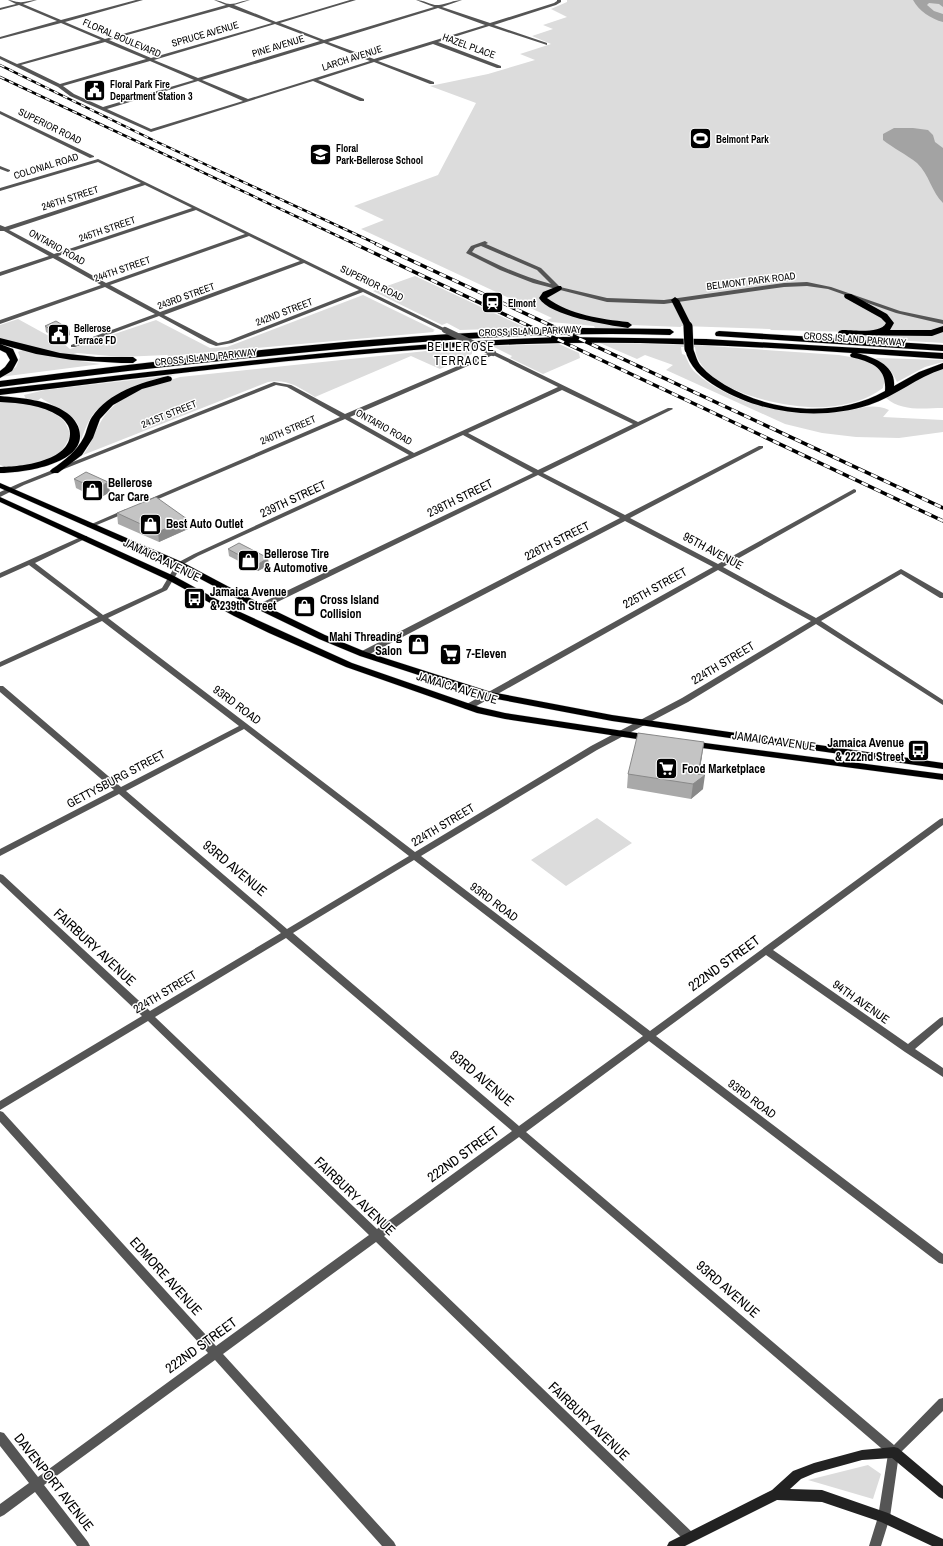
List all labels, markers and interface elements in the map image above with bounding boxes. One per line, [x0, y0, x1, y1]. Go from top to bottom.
street label: FLORAL BOULEVARD [81, 16, 163, 60]
street label: SPRUCE AVENUE [170, 18, 240, 50]
street label: HAZEL PLACE [441, 30, 497, 62]
street label: PINE AVENUE [250, 32, 306, 60]
street label: LARCH AVENUE [320, 42, 384, 74]
public building icon: Floral Park Fire Department Station 3 [81, 77, 107, 103]
place label: Floral Park Fire Department Station 3 [110, 78, 193, 103]
street label: SUPERIOR ROAD [16, 105, 84, 147]
sports icon: Belmont Park [687, 126, 713, 152]
place label: Belmont Park [716, 133, 769, 146]
school or university icon: Floral Park-Bellerose School [307, 141, 333, 167]
place label: Floral Park-Bellerose School [336, 142, 423, 167]
street label: COLONIAL ROAD [12, 150, 80, 182]
street label: 246TH STREET [40, 183, 100, 213]
street label: 245TH STREET [77, 213, 137, 245]
street label: ONTARIO ROAD [26, 226, 88, 268]
street label: 244TH STREET [92, 253, 152, 285]
street label: SUPERIOR ROAD [338, 262, 406, 304]
street label: BELMONT PARK ROAD [706, 269, 796, 293]
street label: 243RD STREET [156, 280, 216, 312]
station icon: Elmont [479, 290, 505, 316]
street label: 242ND STREET [254, 295, 314, 329]
place label: Elmont [508, 297, 536, 310]
public building icon: Bellerose Terrace FD [45, 321, 71, 347]
place label: Bellerose Terrace FD [74, 322, 116, 347]
street label: CROSS ISLAND PARKWAY [478, 323, 582, 339]
street label: CROSS ISLAND PARKWAY [803, 329, 907, 349]
district label: BELLEROSE TERRACE [427, 339, 495, 369]
street label: CROSS ISLAND PARKWAY [154, 345, 258, 369]
street label: 241ST STREET [139, 397, 199, 431]
street label: ONTARIO ROAD [353, 406, 415, 448]
street label: 240TH STREET [258, 412, 318, 448]
place label: Bellerose Car Care [108, 475, 153, 505]
street label: 238TH STREET [425, 475, 495, 521]
shop icon: Bellerose Car Care [80, 477, 106, 503]
street label: 239TH STREET [257, 477, 329, 521]
shop icon: Best Auto Outlet [138, 511, 164, 537]
place label: Best Auto Outlet [166, 516, 244, 532]
street label: 226TH STREET [522, 518, 592, 564]
street label: 95TH AVENUE [680, 528, 746, 574]
street label: JAMAICA AVENUE [121, 534, 203, 586]
place label: Bellerose Tire & Automotive [264, 546, 329, 576]
shop icon: Bellerose Tire & Automotive [236, 548, 262, 574]
street label: 225TH STREET [620, 564, 690, 612]
place label: Jamaica Avenue & 239th Street [210, 584, 287, 614]
bus stop icon: Jamaica Avenue & 239th Street [182, 586, 208, 612]
place label: Cross Island Collision [320, 592, 379, 622]
shop icon: Cross Island Collision [292, 594, 318, 620]
place label: Mahi Threading Salon [329, 629, 402, 659]
shop icon: Mahi Threading Salon [405, 631, 431, 657]
street label: 224TH STREET [688, 638, 758, 688]
supermarket icon: 7-Eleven [437, 641, 463, 667]
place label: 7-Eleven [466, 646, 506, 662]
street label: JAMAICA AVENUE [414, 668, 500, 708]
street label: 93RD ROAD [210, 682, 264, 728]
street label: JAMAICA AVENUE [731, 727, 817, 755]
place label: Jamaica Avenue & 222nd Street [828, 735, 905, 765]
bus stop icon: Jamaica Avenue & 222nd Street [906, 737, 932, 763]
street label: GETTYSBURG STREET [64, 746, 168, 812]
supermarket icon: Food Marketplace [653, 756, 679, 782]
place label: Food Marketplace [682, 761, 766, 777]
street label: 224TH STREET [408, 800, 478, 850]
street label: 93RD AVENUE [199, 836, 271, 900]
street label: 93RD ROAD [467, 879, 521, 925]
street label: FAIRBURY AVENUE [50, 904, 140, 990]
street label: 222ND STREET [685, 931, 763, 995]
street label: 224TH STREET [130, 967, 200, 1017]
street label: 94TH AVENUE [829, 977, 893, 1027]
street label: 93RD AVENUE [446, 1046, 518, 1110]
street label: 93RD ROAD [725, 1076, 779, 1122]
street label: 222ND STREET [424, 1122, 502, 1186]
street label: FAIRBURY AVENUE [311, 1153, 399, 1239]
street label: EDMORE AVENUE [126, 1233, 206, 1319]
street label: 93RD AVENUE [693, 1257, 763, 1321]
street label: 222ND STREET [162, 1313, 240, 1377]
street label: FAIRBURY AVENUE [545, 1378, 633, 1464]
street label: DAVENPORT AVENUE [10, 1430, 98, 1534]

